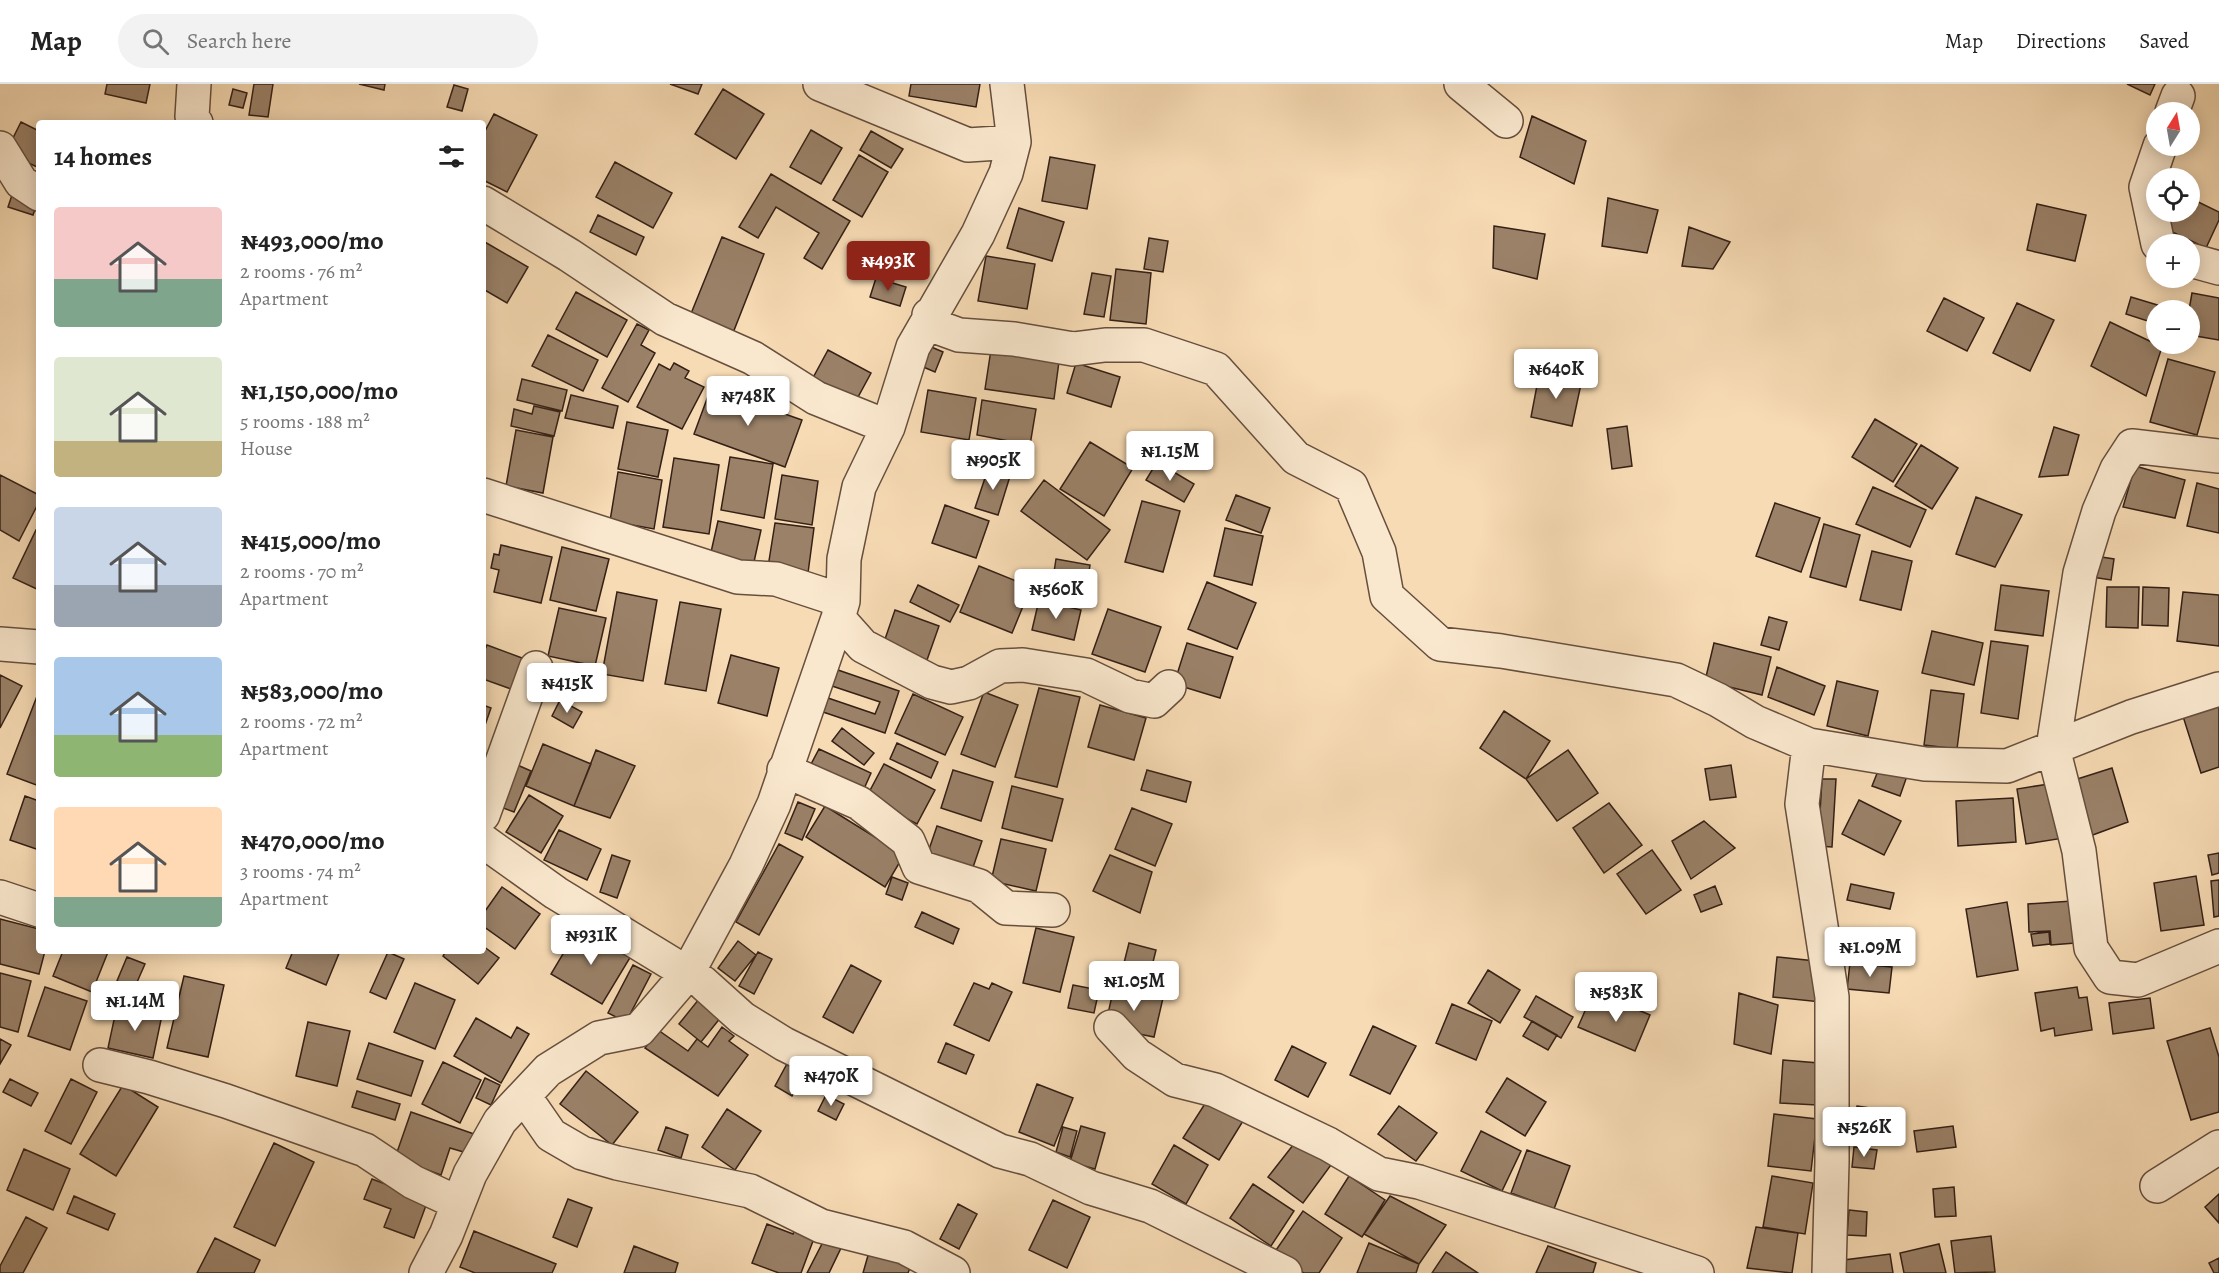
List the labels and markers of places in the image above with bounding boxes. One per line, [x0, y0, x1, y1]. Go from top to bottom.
pin: ₦493K [846, 241, 930, 292]
pin: ₦640K [1514, 349, 1598, 400]
pin: ₦748K [706, 376, 790, 427]
pin: ₦1.15M [1121, 431, 1219, 482]
pin: ₦905K [951, 440, 1035, 491]
pin: ₦560K [1014, 569, 1098, 620]
pin: ₦415K [525, 663, 609, 714]
pin: ₦931K [549, 915, 633, 966]
pin: ₦1.09M [1821, 927, 1919, 978]
pin: ₦1.05M [1085, 961, 1183, 1012]
pin: ₦583K [1574, 972, 1658, 1023]
pin: ₦1.14M [86, 981, 184, 1032]
pin: ₦470K [789, 1056, 873, 1107]
pin: ₦526K [1822, 1107, 1906, 1158]

